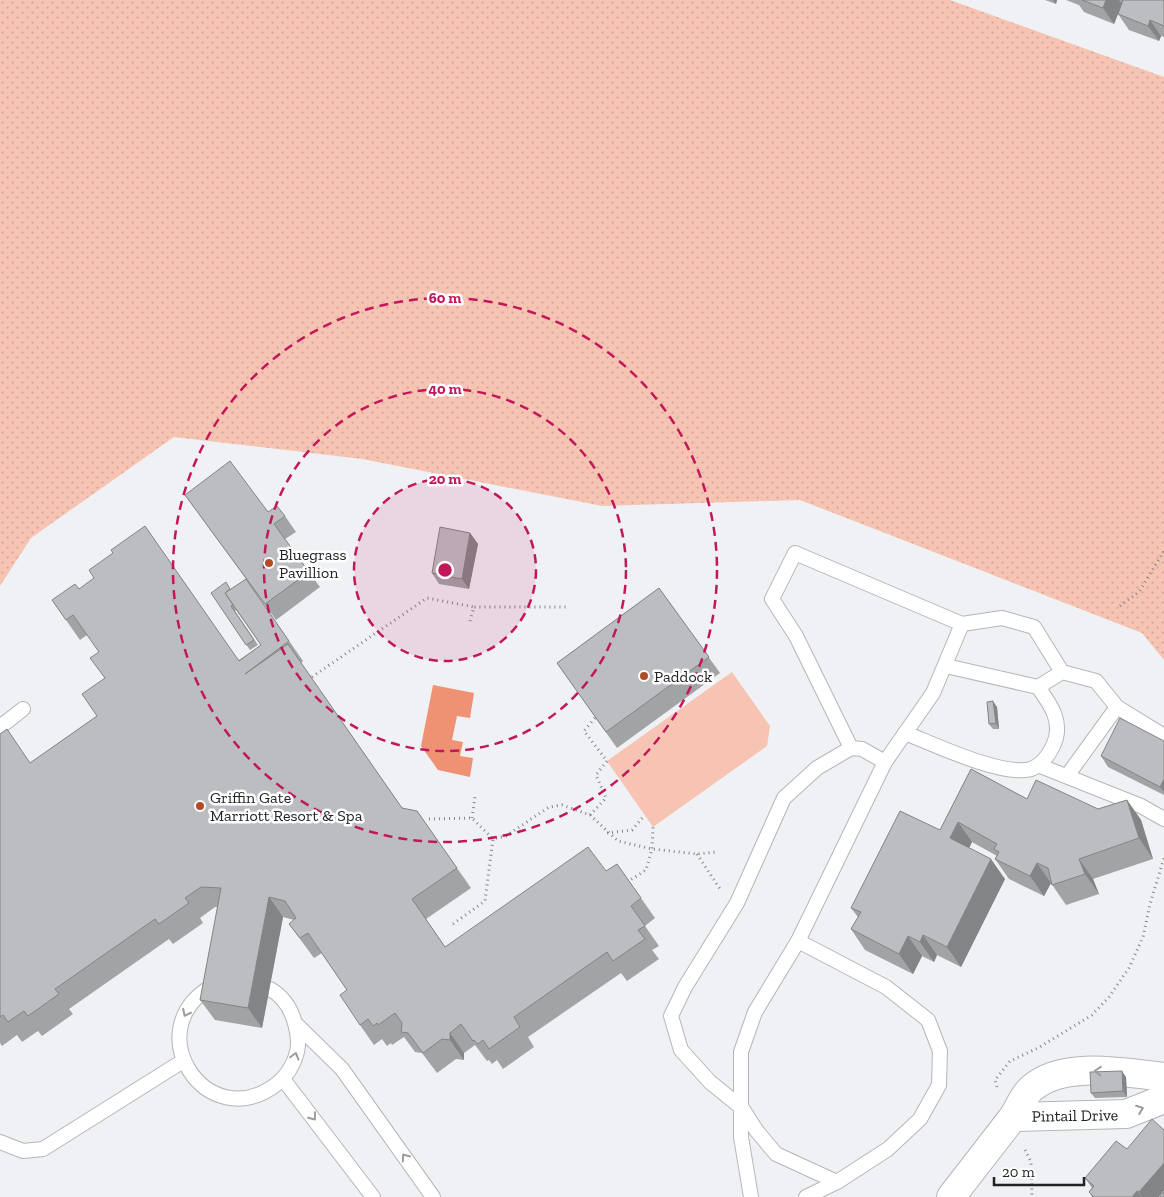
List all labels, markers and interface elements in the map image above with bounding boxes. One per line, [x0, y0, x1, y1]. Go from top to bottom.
text: 60 m [429, 289, 461, 307]
text: 40 m [428, 380, 462, 398]
text: 20 m [429, 470, 461, 488]
place label: Bluegrass Pavillion [279, 545, 347, 582]
marker: Bluegrass Pavillion [263, 557, 275, 569]
centre of rings [436, 561, 454, 579]
place label: Paddock [654, 667, 713, 686]
marker: Paddock [638, 670, 650, 682]
place label: Griffin Gate Marriott Resort & Spa [210, 788, 363, 825]
marker: Griffin Gate Marriott Resort & Spa [194, 800, 206, 812]
one-way arrow [182, 1007, 192, 1016]
one-way arrow [289, 1052, 300, 1061]
one-way arrow [1094, 1065, 1102, 1076]
one-way arrow [1135, 1104, 1144, 1115]
street label: Pintail Drive [1032, 1105, 1118, 1126]
one-way arrow [308, 1112, 317, 1121]
one-way arrow [402, 1153, 411, 1163]
scale bar [994, 1154, 1084, 1186]
text: 20 m [1002, 1163, 1035, 1181]

